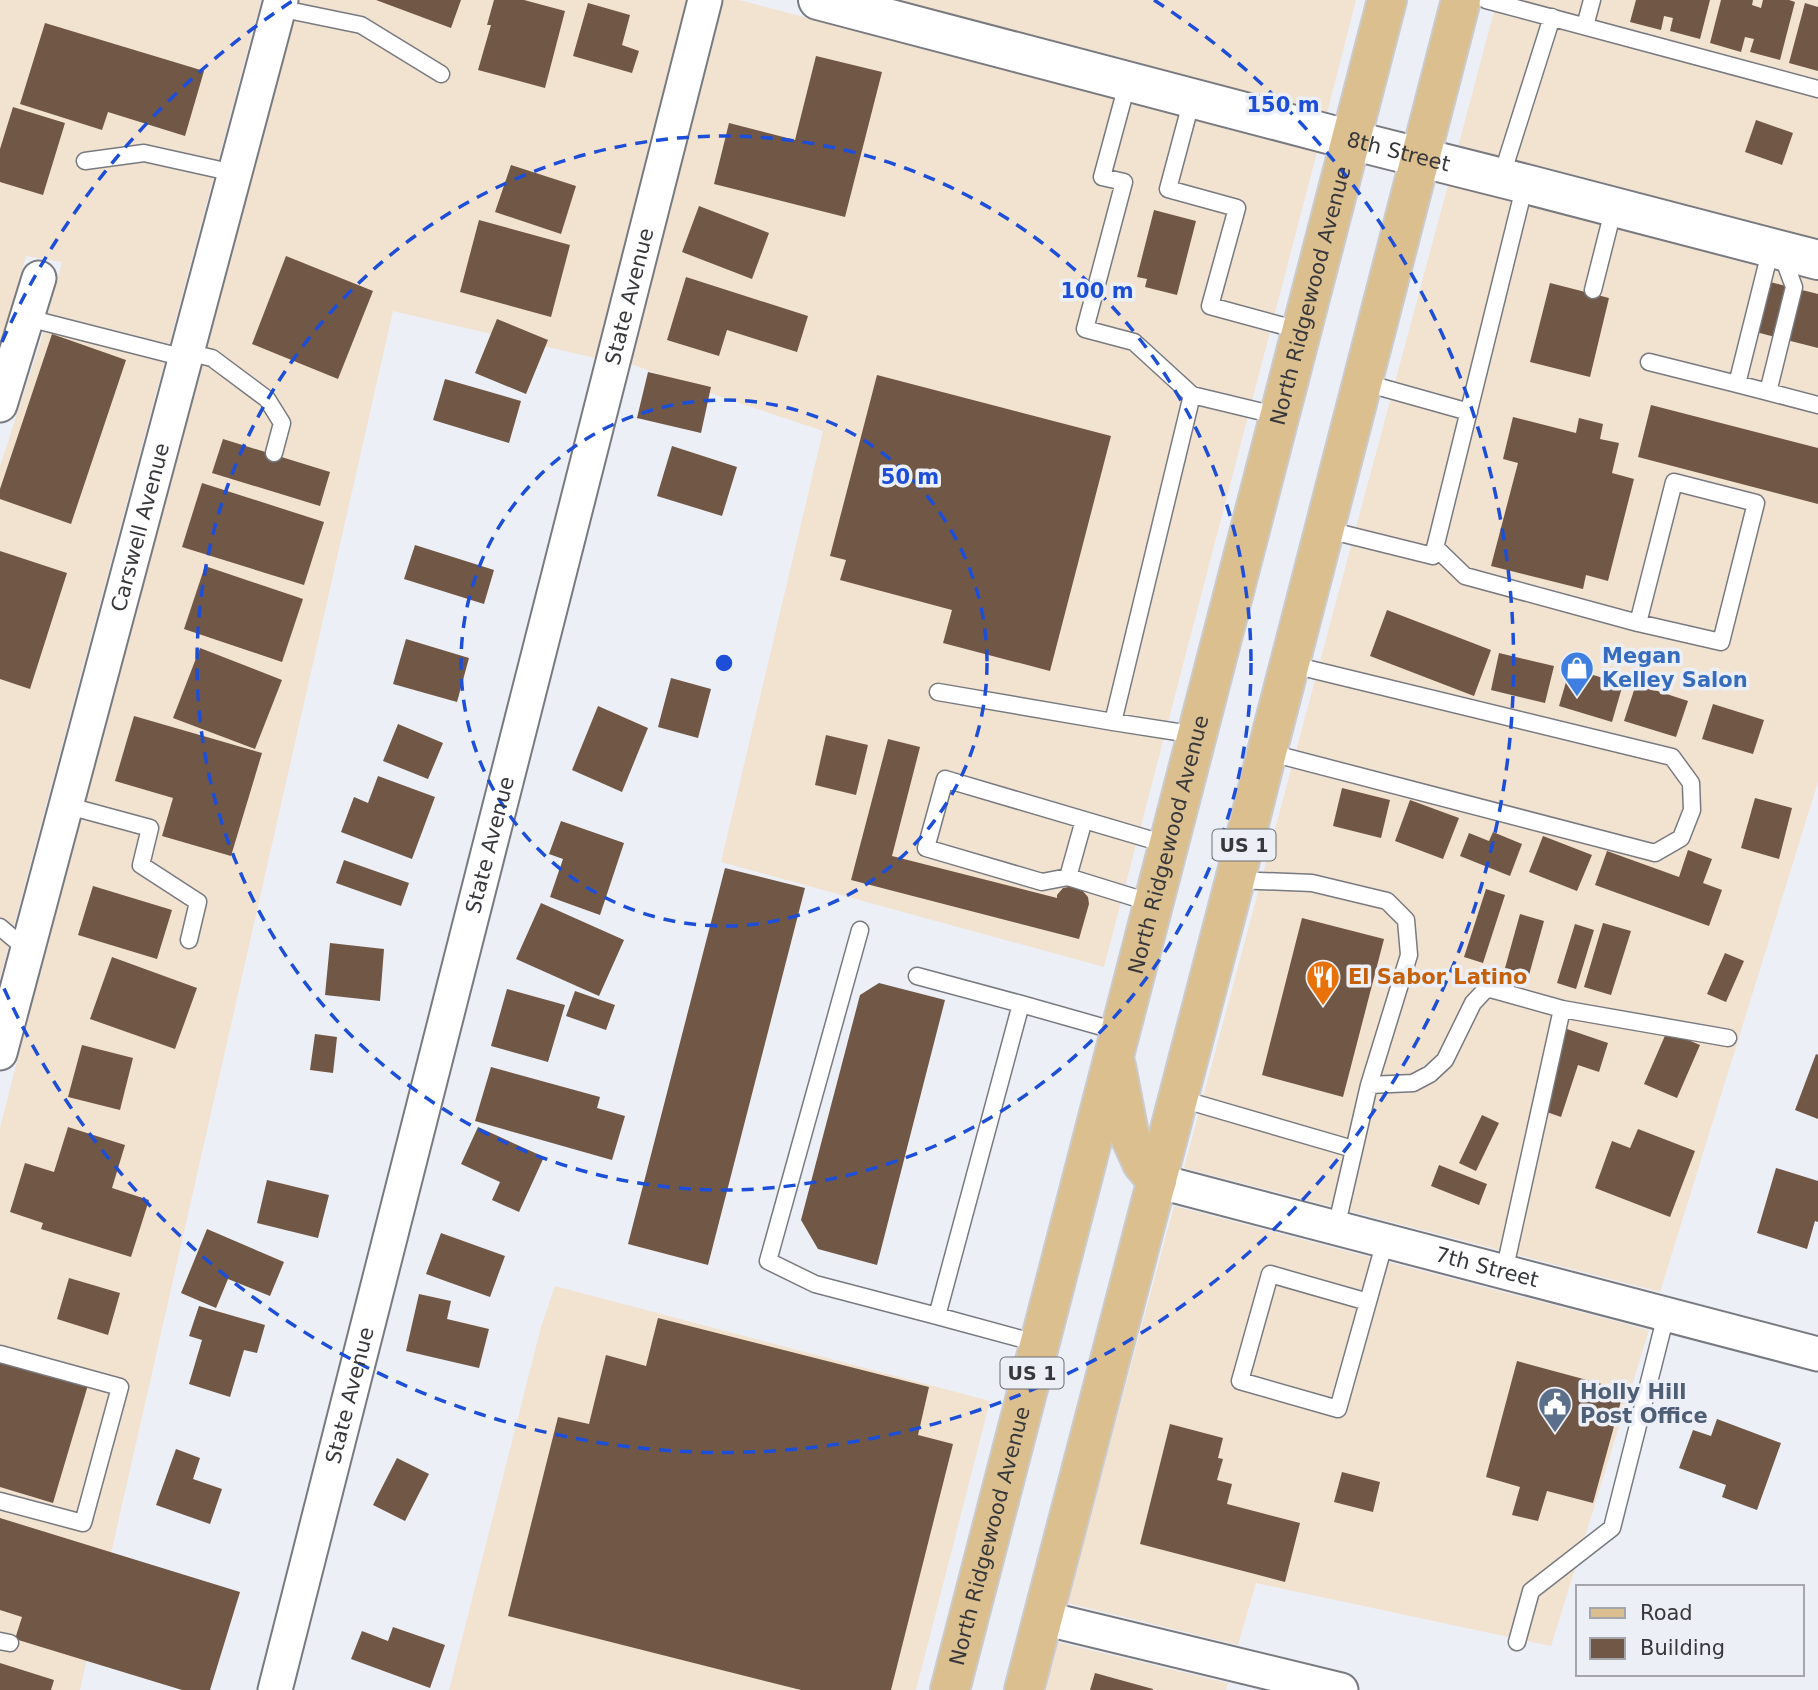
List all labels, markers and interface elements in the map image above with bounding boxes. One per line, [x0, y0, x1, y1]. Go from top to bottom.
text: 150 m [1246, 93, 1320, 117]
street label: 8th Street [1344, 127, 1453, 176]
street label: North Ridgewood Avenue [1266, 164, 1355, 428]
street label: State Avenue [601, 225, 659, 367]
text: 100 m [1060, 279, 1134, 303]
street label: Carswell Avenue [106, 440, 174, 614]
text: 50 m [881, 465, 939, 489]
place label: Megan Kelley Salon [1602, 644, 1748, 692]
shop icon: Megan Kelley Salon [1558, 649, 1596, 698]
centre of rings [712, 651, 736, 675]
street label: North Ridgewood Avenue [1124, 713, 1214, 977]
street label: State Avenue [461, 774, 519, 916]
road number: US 1 [1212, 830, 1276, 860]
restaurant icon: El Sabor Latino [1304, 958, 1342, 1007]
place label: El Sabor Latino [1348, 965, 1527, 989]
street label: 7th Street [1433, 1242, 1541, 1292]
street label: State Avenue [321, 1324, 379, 1466]
road number: US 1 [1000, 1358, 1064, 1388]
place label: Holly Hill Post Office [1580, 1380, 1708, 1428]
public building icon: Holly Hill Post Office [1536, 1385, 1574, 1434]
street label: North Ridgewood Avenue [945, 1404, 1035, 1668]
legend [1576, 1585, 1804, 1676]
text: Road [1640, 1601, 1693, 1625]
text: Building [1640, 1636, 1725, 1660]

